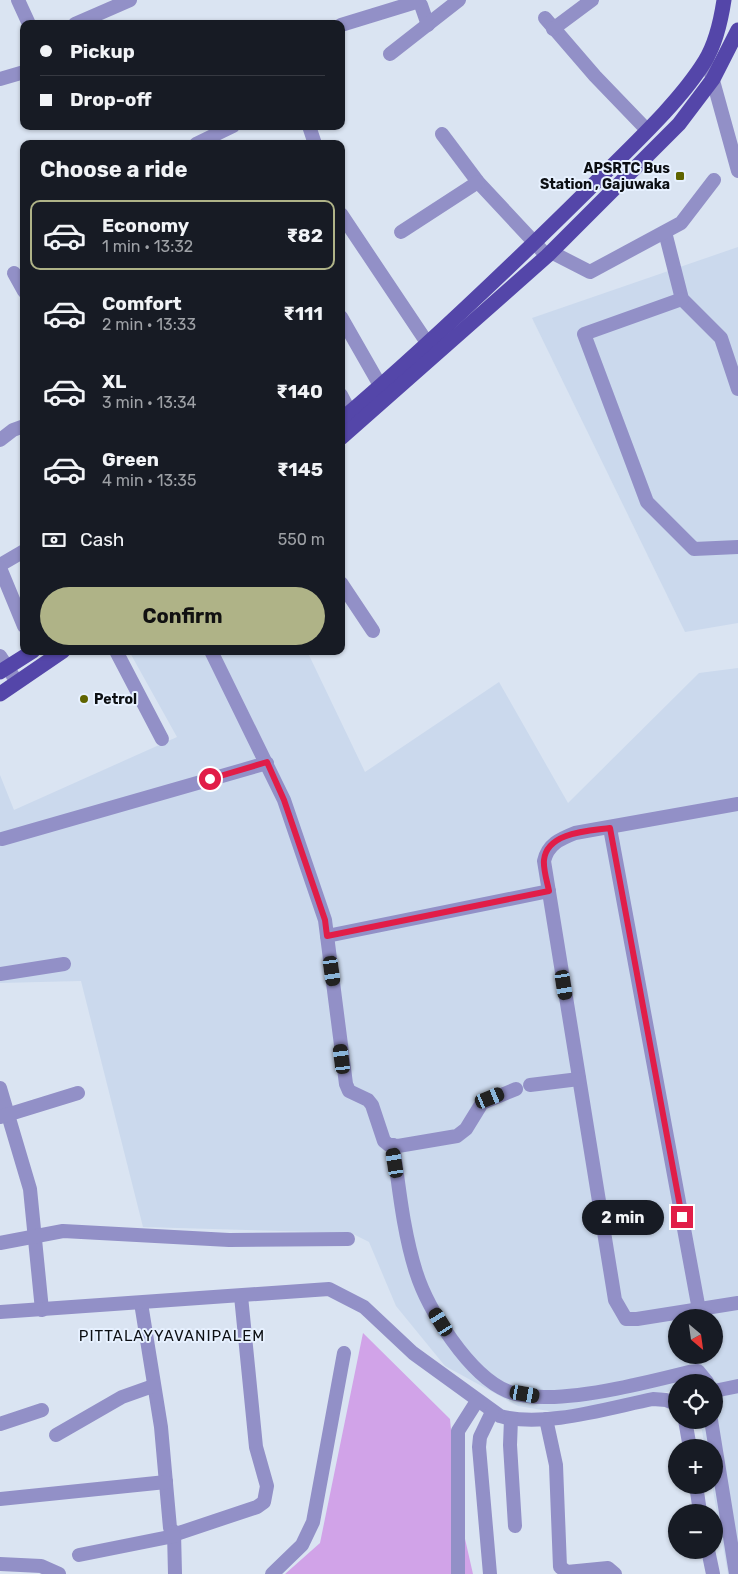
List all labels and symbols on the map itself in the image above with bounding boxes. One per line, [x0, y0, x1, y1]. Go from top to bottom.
place label: APSRTC Bus Station , Gajuwaka [540, 160, 670, 193]
marker: APSRTC Bus Station , Gajuwaka [674, 170, 686, 182]
place label: Petrol [94, 691, 137, 708]
marker: Petrol [78, 693, 90, 705]
route start [199, 768, 221, 790]
car [322, 955, 341, 987]
car [554, 969, 573, 1001]
car [332, 1043, 351, 1075]
car [473, 1085, 506, 1111]
car [385, 1147, 404, 1179]
callout: 2 min [582, 1200, 664, 1234]
route end [671, 1206, 693, 1228]
car [426, 1305, 455, 1339]
north arrow [668, 1309, 722, 1364]
district label: PITTALAYYAVANIPALEM [79, 1327, 265, 1345]
car [508, 1384, 541, 1404]

